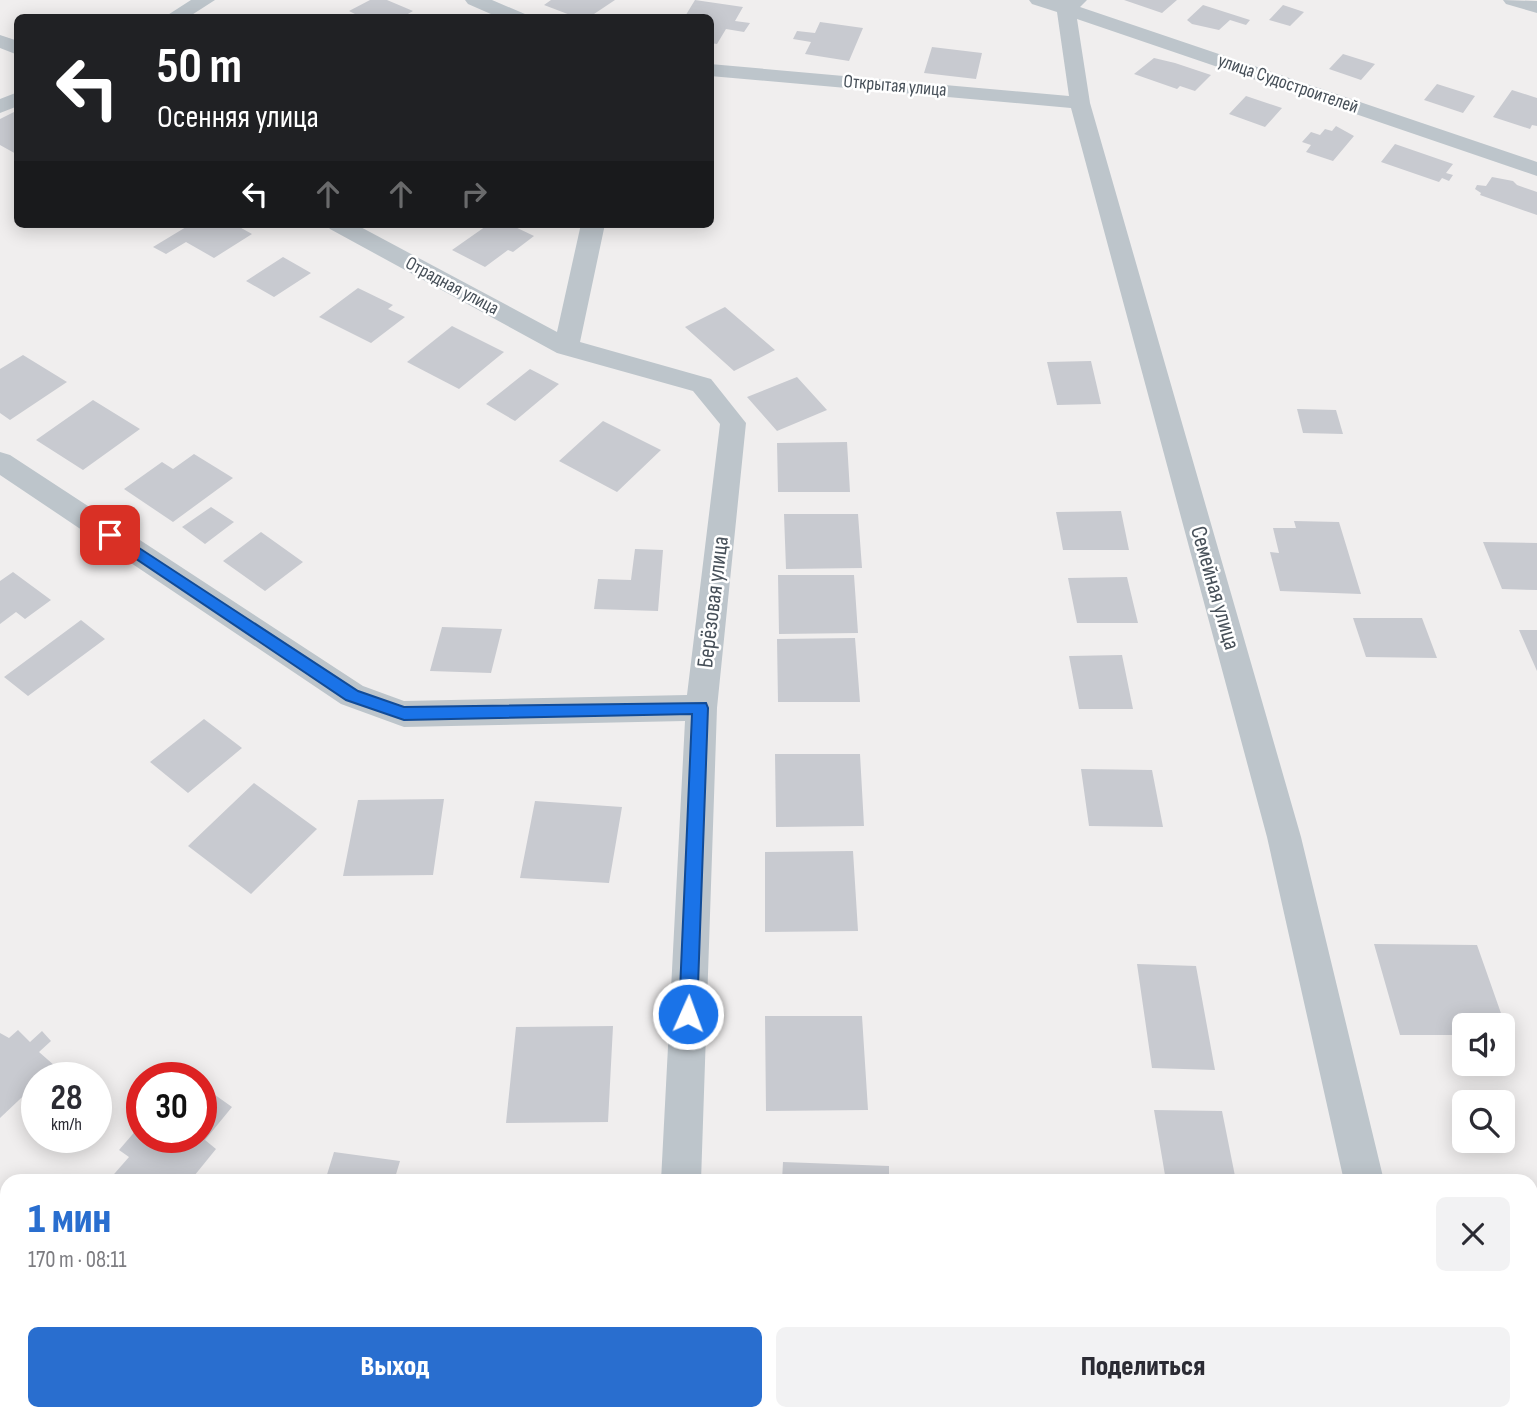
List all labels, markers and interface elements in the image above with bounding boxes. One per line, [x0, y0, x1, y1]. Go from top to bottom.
text: 50 m [157, 38, 242, 97]
icon: left [42, 42, 133, 133]
street label: улица Судостроителей [1215, 49, 1361, 119]
street label: Открытая улица [843, 70, 947, 102]
text: Осенняя улица [157, 98, 319, 137]
icon: left [236, 175, 274, 213]
icon: ahead [309, 175, 347, 213]
icon: ahead [382, 175, 420, 213]
icon: right [455, 175, 493, 213]
street label: Отрадная улица [401, 252, 503, 320]
pin [80, 505, 140, 565]
icon: arrive [91, 516, 129, 554]
street label: Семейная улица [1184, 523, 1246, 653]
street label: Берёзовая улица [691, 535, 735, 669]
position arrow [651, 977, 725, 1051]
map controls [1452, 1013, 1515, 1153]
button: sound [1452, 1013, 1515, 1076]
speed limit sign: 30 [126, 1062, 217, 1153]
text: 28 [51, 1077, 82, 1120]
button: search [1452, 1090, 1515, 1153]
text: km/h [51, 1114, 82, 1135]
text: 1 мин [28, 1194, 111, 1245]
button: close [1436, 1197, 1510, 1271]
text: 170 m · 08:11 [28, 1246, 127, 1274]
button: Выход [28, 1327, 762, 1407]
button: Поделиться [776, 1327, 1510, 1407]

